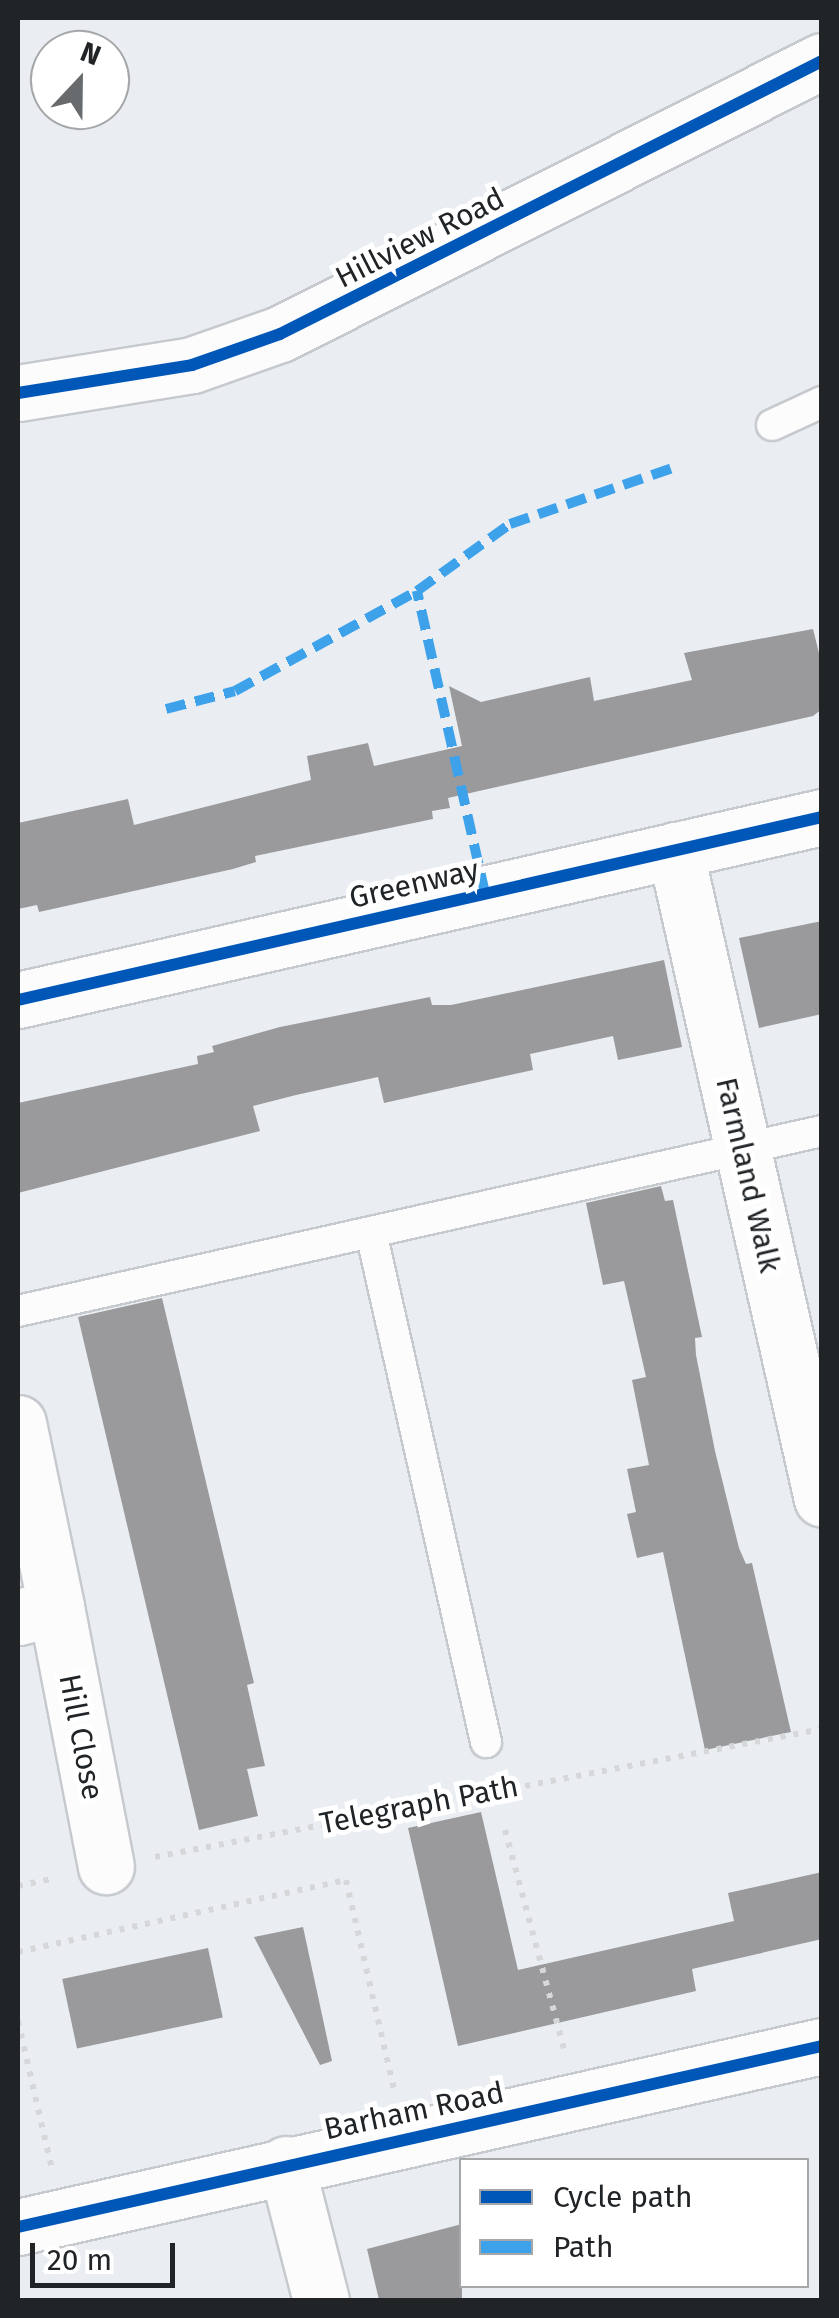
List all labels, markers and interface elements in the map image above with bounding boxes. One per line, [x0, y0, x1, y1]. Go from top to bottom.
north arrow [30, 30, 130, 130]
text: N [76, 35, 105, 72]
street label: Hillview Road [330, 180, 510, 296]
street label: Greenway [346, 852, 482, 916]
street label: Farmland Walk [708, 1074, 788, 1276]
street label: Hill Close [51, 1671, 111, 1803]
street label: Telegraph Path [317, 1768, 521, 1842]
street label: Barham Road [321, 2074, 507, 2148]
legend [459, 2158, 809, 2288]
text: Cycle path [553, 2179, 692, 2215]
scale bar [35, 2223, 180, 2285]
text: Path [553, 2229, 614, 2265]
text: 20 m [47, 2242, 112, 2278]

